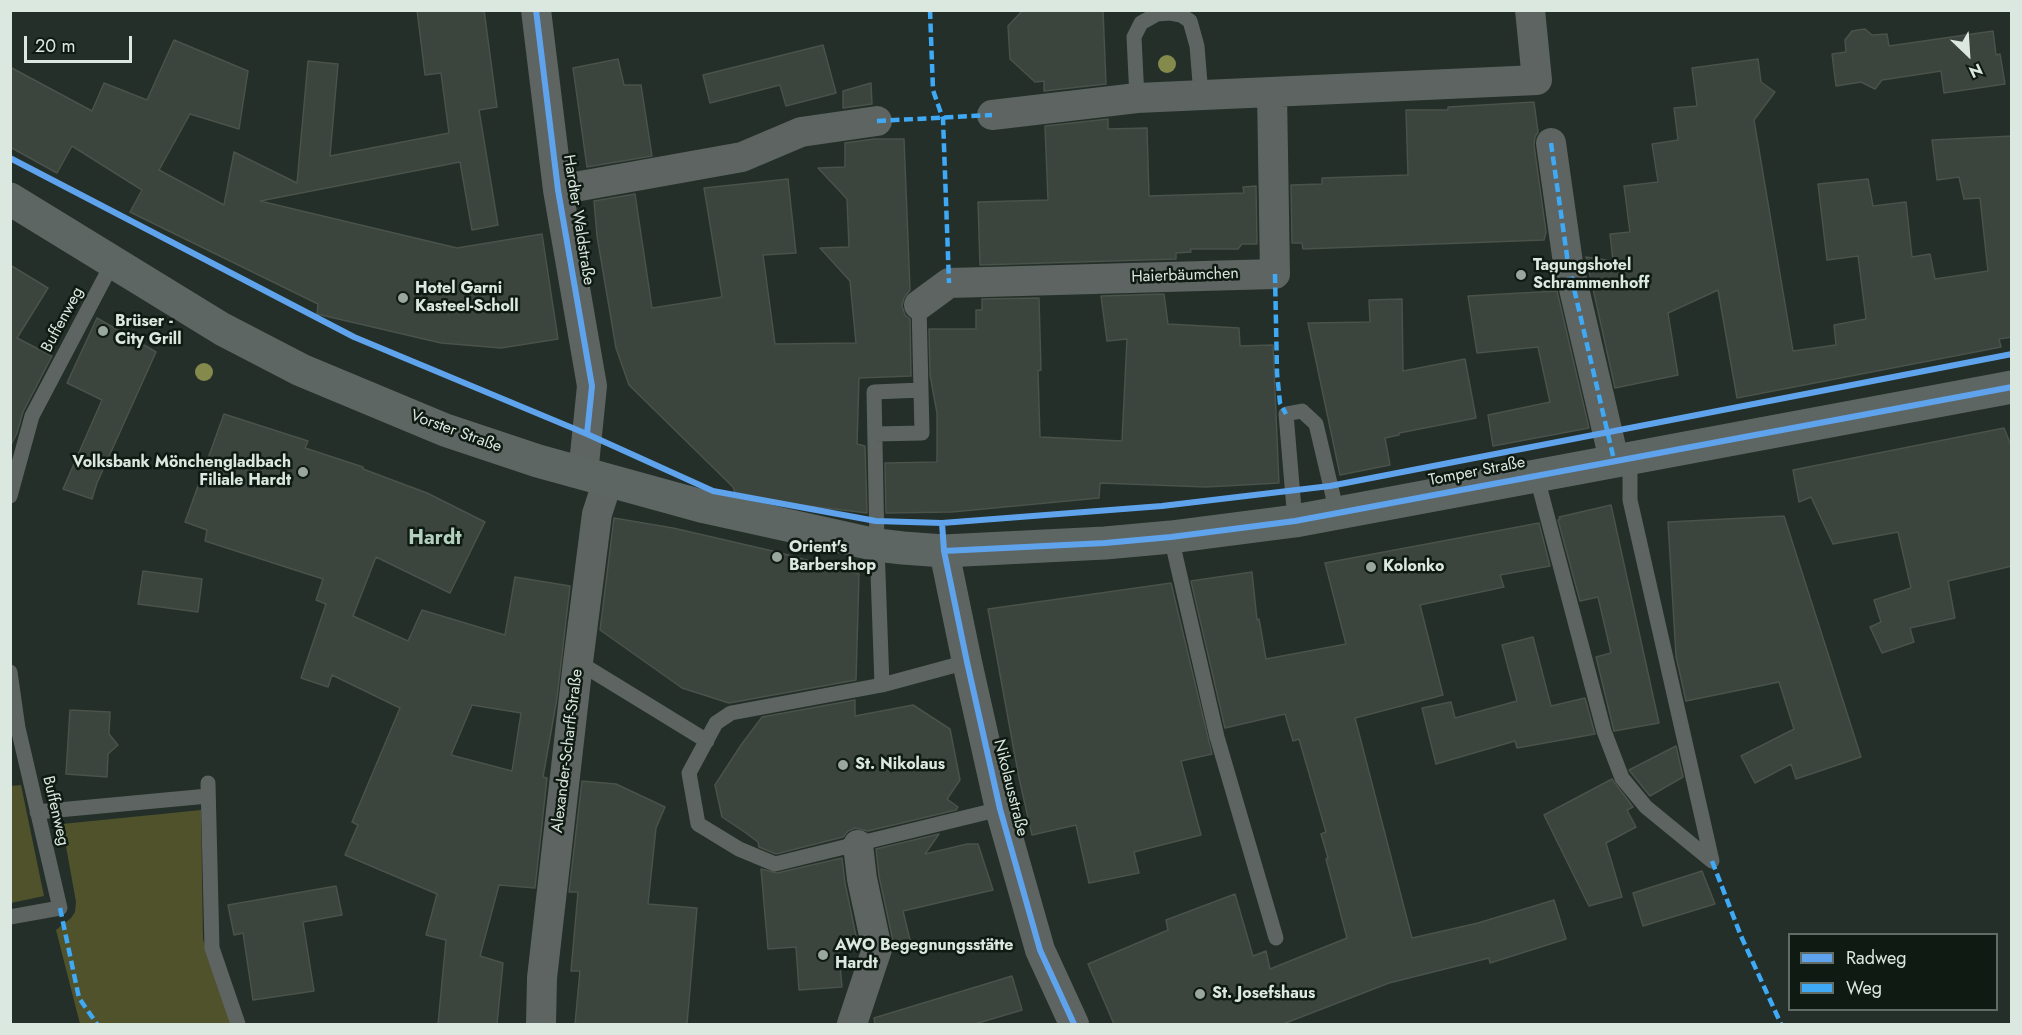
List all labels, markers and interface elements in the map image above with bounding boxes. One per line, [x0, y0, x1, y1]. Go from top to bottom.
scale bar [27, 24, 135, 62]
north arrow [1938, 24, 1998, 84]
text: 20 m [35, 33, 75, 59]
text: N [1965, 58, 1986, 84]
street label: Hardter Waldstraße [558, 154, 598, 286]
place label: Tagungshotel Schrammenhoff [1533, 256, 1649, 294]
street label: Haierbäumchen [1131, 265, 1239, 287]
marker: Tagungshotel Schrammenhoff [1514, 268, 1528, 282]
place label: Hotel Garni Kasteel-Scholl [415, 279, 518, 317]
street label: Buffenweg [38, 284, 88, 356]
marker: Hotel Garni Kasteel-Scholl [396, 291, 410, 305]
place label: Brüser - City Grill [115, 312, 182, 350]
marker: Brüser - City Grill [96, 324, 110, 338]
street label: Vorster Straße [408, 407, 504, 457]
place label: Volksbank Mönchengladbach Filiale Hardt [72, 453, 291, 491]
street label: Tomper Straße [1427, 453, 1527, 491]
marker: Volksbank Mönchengladbach Filiale Hardt [296, 465, 310, 479]
district label: Hardt [408, 527, 462, 551]
place label: Orient's Barbershop [789, 538, 876, 576]
marker: Orient's Barbershop [770, 550, 784, 564]
place label: Kolonko [1383, 557, 1445, 577]
marker: Kolonko [1364, 560, 1378, 574]
street label: Alexander-Scharff-Straße [548, 668, 588, 834]
street label: Nikolausstraße [989, 738, 1031, 838]
place label: St. Nikolaus [855, 755, 945, 775]
marker: St. Nikolaus [836, 758, 850, 772]
street label: Buffenweg [38, 774, 72, 848]
legend [1788, 933, 1998, 1011]
place label: AWO Begegnungsstätte Hardt [835, 936, 1013, 974]
text: Radweg [1846, 945, 1907, 971]
marker: AWO Begegnungsstätte Hardt [816, 948, 830, 962]
text: Weg [1846, 975, 1882, 1001]
place label: St. Josefshaus [1212, 984, 1315, 1004]
marker: St. Josefshaus [1193, 987, 1207, 1001]

